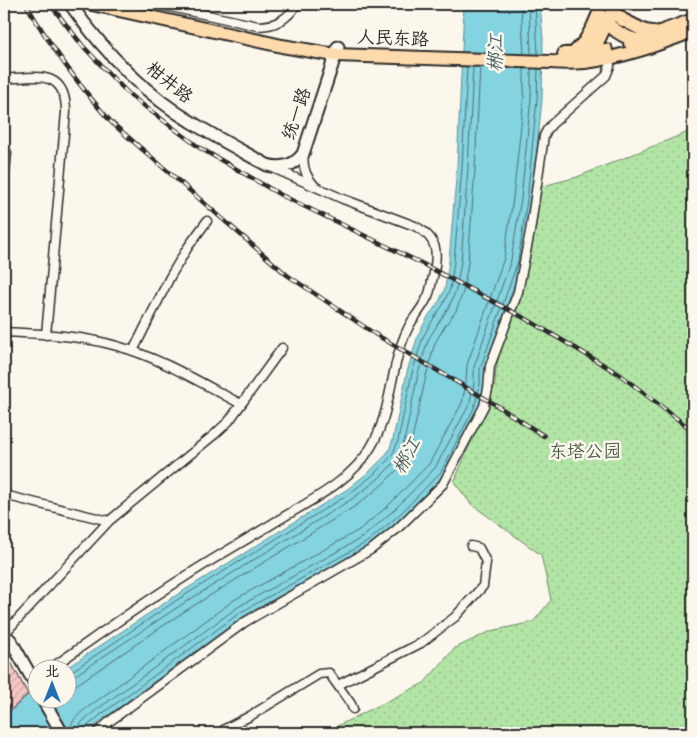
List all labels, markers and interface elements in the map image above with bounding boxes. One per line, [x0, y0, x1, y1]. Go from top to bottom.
street label: 人民东路 [357, 26, 429, 52]
water label: 郴江 [483, 33, 509, 72]
street label: 柑井路 [140, 57, 198, 109]
street label: 统一路 [277, 85, 317, 143]
water label: 郴江 [387, 432, 428, 479]
park label: 东塔公园 [549, 440, 621, 464]
north arrow [28, 660, 78, 710]
text: 北 [45, 663, 59, 681]

